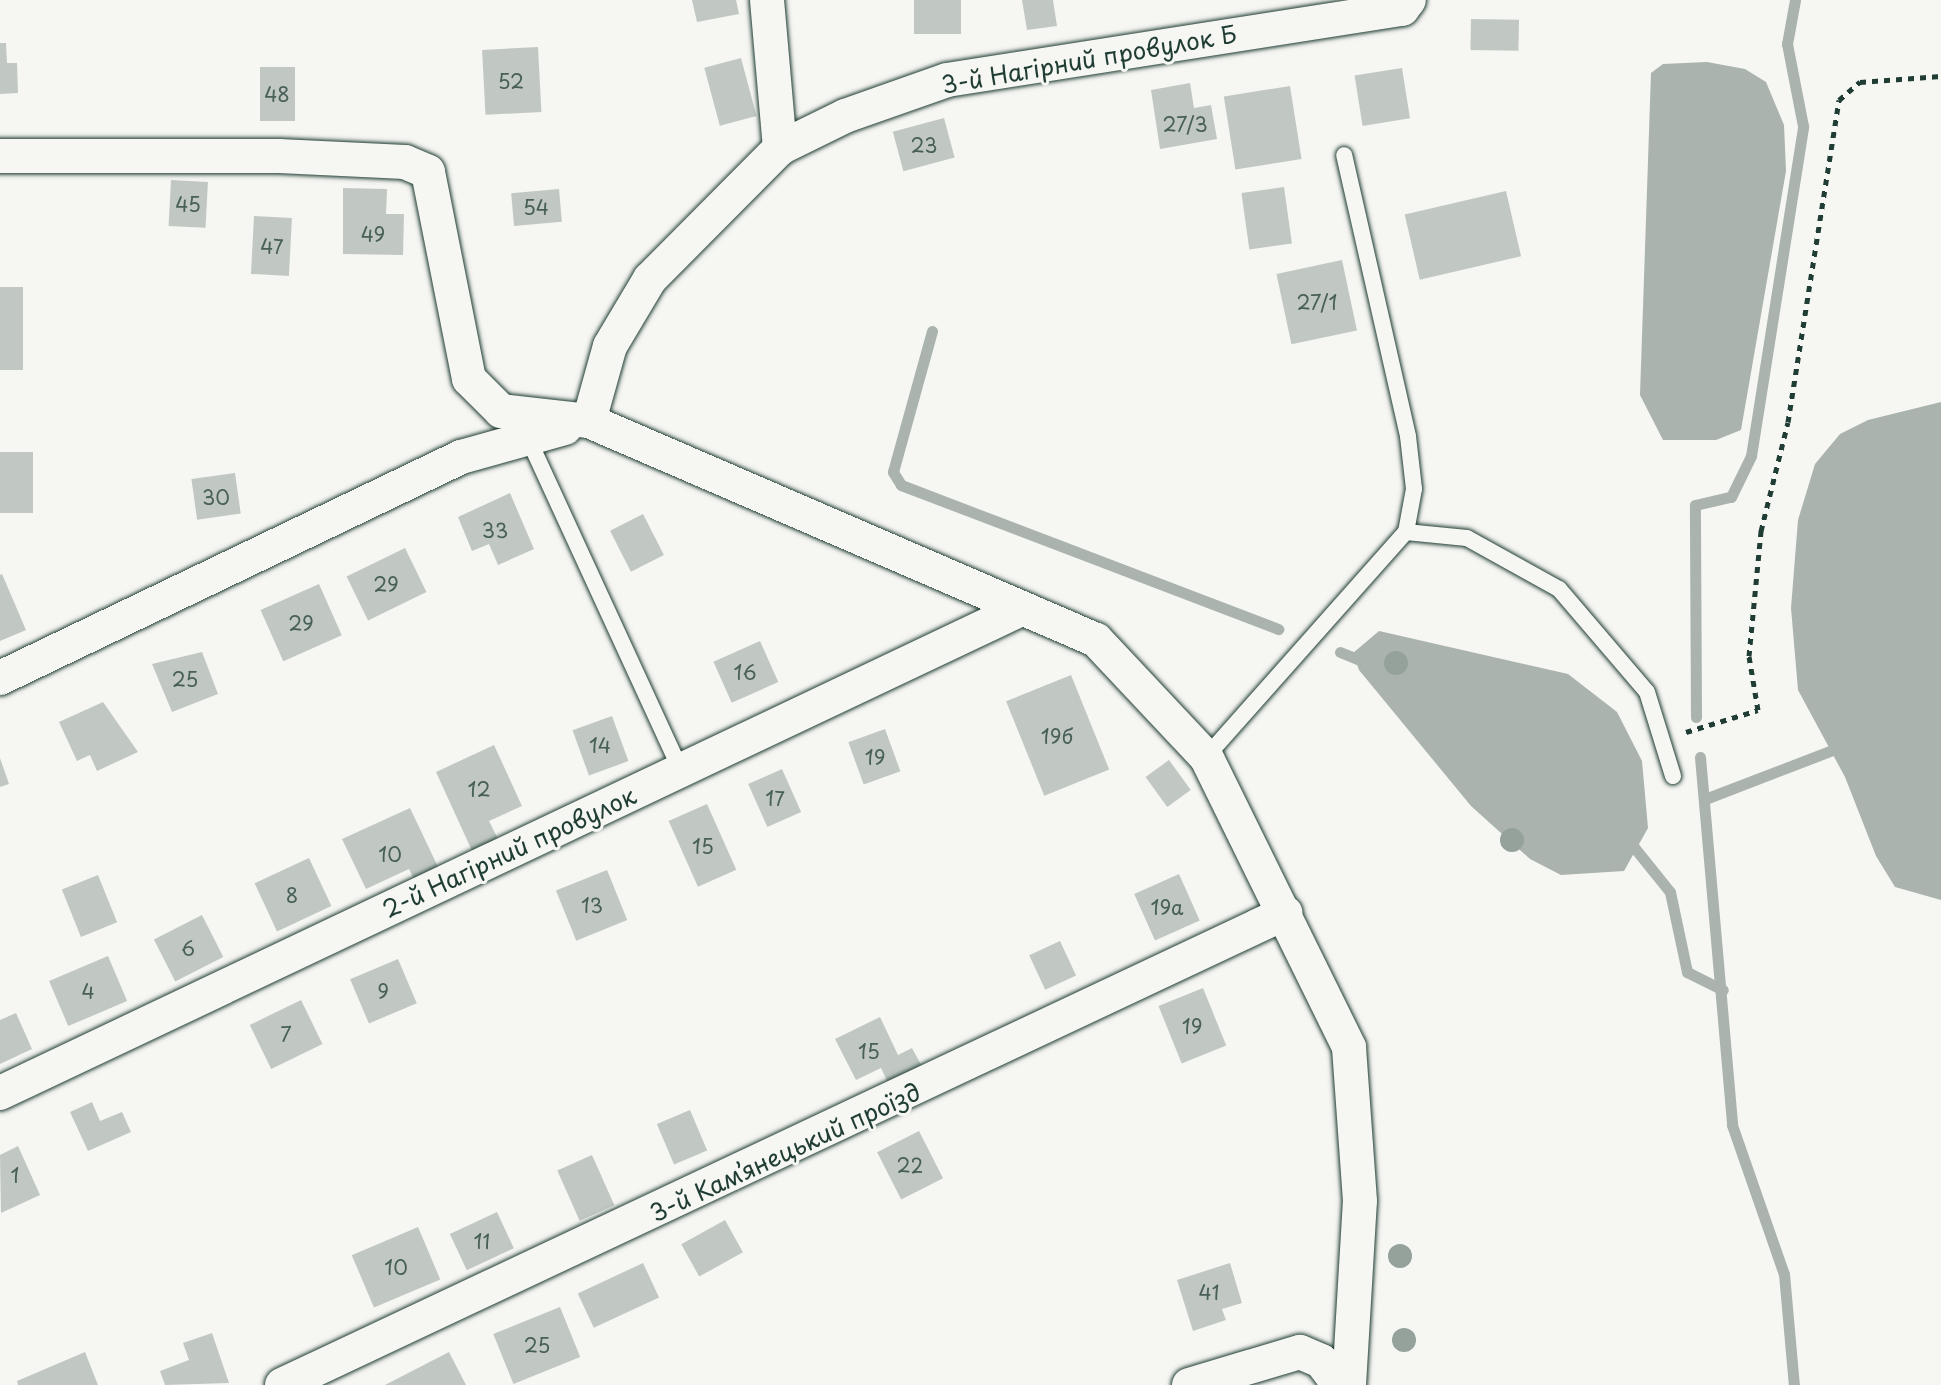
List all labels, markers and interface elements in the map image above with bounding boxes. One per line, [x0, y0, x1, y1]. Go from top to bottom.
street label: 3-й Нагірний провулок Б [939, 19, 1239, 99]
house number: 52 [498, 69, 524, 93]
house number: 48 [264, 82, 290, 106]
house number: 27/3 [1162, 112, 1208, 136]
house number: 23 [910, 133, 938, 157]
house number: 45 [175, 192, 201, 216]
house number: 54 [523, 195, 549, 219]
house number: 49 [361, 222, 385, 246]
house number: 47 [260, 234, 284, 258]
house number: 27/1 [1297, 290, 1337, 314]
house number: 30 [202, 485, 230, 509]
house number: 33 [482, 518, 508, 542]
house number: 29 [373, 572, 399, 596]
house number: 29 [288, 611, 314, 635]
house number: 16 [734, 660, 756, 684]
house number: 25 [172, 667, 198, 691]
house number: 19б [1041, 724, 1073, 748]
house number: 14 [589, 733, 611, 757]
house number: 19 [865, 745, 885, 769]
house number: 12 [467, 777, 491, 801]
street label: 2-й Нагірний провулок [378, 781, 640, 923]
house number: 17 [765, 786, 785, 810]
house number: 15 [692, 834, 714, 858]
house number: 10 [378, 842, 402, 866]
house number: 8 [286, 883, 298, 907]
house number: 13 [581, 893, 603, 917]
house number: 19а [1150, 895, 1184, 919]
house number: 6 [181, 936, 195, 960]
house number: 4 [81, 979, 95, 1003]
house number: 9 [377, 979, 389, 1003]
house number: 19 [1182, 1014, 1202, 1038]
house number: 7 [280, 1022, 292, 1046]
house number: 15 [858, 1039, 880, 1063]
street label: 3-й Камʼянецький проїзд [645, 1076, 925, 1228]
house number: 22 [897, 1153, 923, 1177]
house number: 1 [11, 1163, 19, 1187]
house number: 11 [474, 1229, 490, 1253]
house number: 10 [384, 1255, 408, 1279]
house number: 41 [1199, 1280, 1219, 1304]
house number: 25 [524, 1333, 550, 1357]

